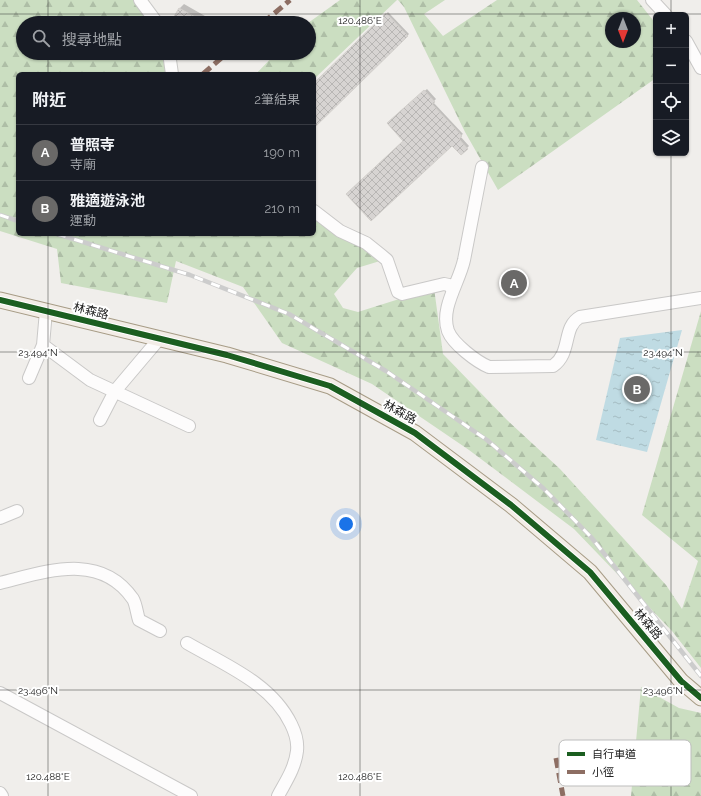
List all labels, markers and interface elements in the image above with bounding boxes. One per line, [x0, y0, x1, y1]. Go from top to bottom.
north arrow [605, 12, 641, 48]
map controls [653, 12, 689, 156]
button: + [653, 12, 689, 48]
text: 120.486°E [338, 15, 382, 26]
search box [16, 16, 316, 60]
icon: search [30, 27, 52, 49]
text: 搜尋地點 [62, 31, 122, 49]
button: − [653, 48, 689, 84]
button: locate [653, 84, 689, 120]
text: 附近 [32, 90, 66, 110]
text: 2筆結果 [254, 92, 300, 107]
button: layers [653, 120, 689, 156]
text: 普照寺 [70, 136, 115, 154]
text: A [41, 145, 49, 160]
text: 190 m [264, 145, 300, 160]
text: 寺廟 [70, 157, 96, 172]
text: 雅適遊泳池 [70, 192, 145, 210]
text: B [41, 201, 49, 216]
text: 210 m [264, 201, 300, 216]
text: 運動 [70, 213, 96, 228]
pin: A [501, 268, 527, 298]
street label: 林森路 [72, 300, 110, 322]
text: 23.494°N [18, 347, 58, 358]
text: 23.494°N [643, 347, 683, 358]
pin: B [624, 374, 650, 404]
street label: 林森路 [381, 397, 419, 427]
your location [336, 514, 356, 534]
street label: 林森路 [631, 606, 665, 642]
text: 23.496°N [18, 685, 58, 696]
text: 23.496°N [643, 685, 683, 696]
legend [559, 740, 691, 786]
text: 自行車道 [592, 748, 636, 761]
text: 小徑 [592, 766, 614, 779]
text: 120.488°E [26, 771, 70, 782]
text: 120.486°E [338, 771, 382, 782]

